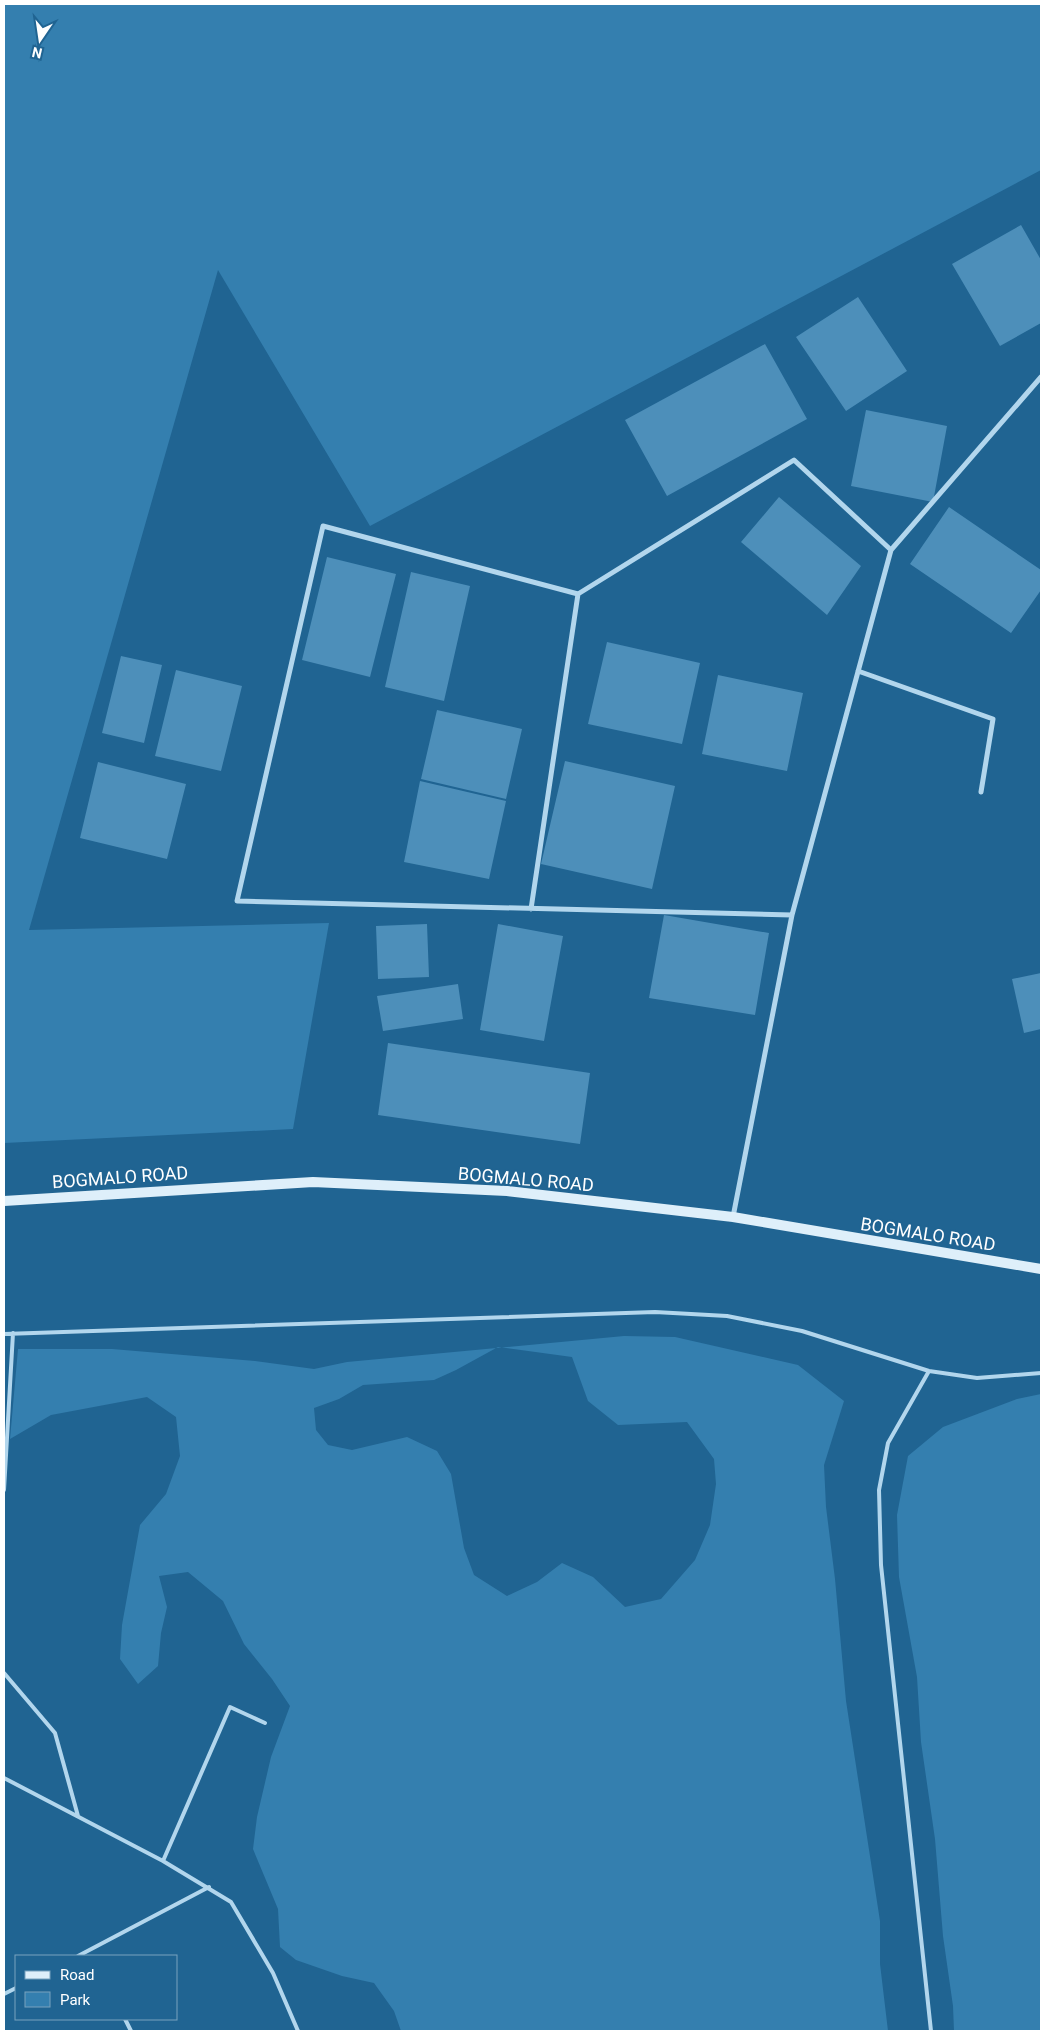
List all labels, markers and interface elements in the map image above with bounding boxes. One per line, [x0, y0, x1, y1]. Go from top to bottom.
north arrow [15, 15, 65, 65]
text: N [30, 44, 44, 62]
street label: BOGMALO ROAD [51, 1162, 189, 1192]
street label: BOGMALO ROAD [457, 1163, 595, 1195]
street label: BOGMALO ROAD [859, 1213, 997, 1255]
legend [15, 1955, 178, 2020]
text: Road [60, 1966, 94, 1984]
text: Park [60, 1991, 91, 2009]

